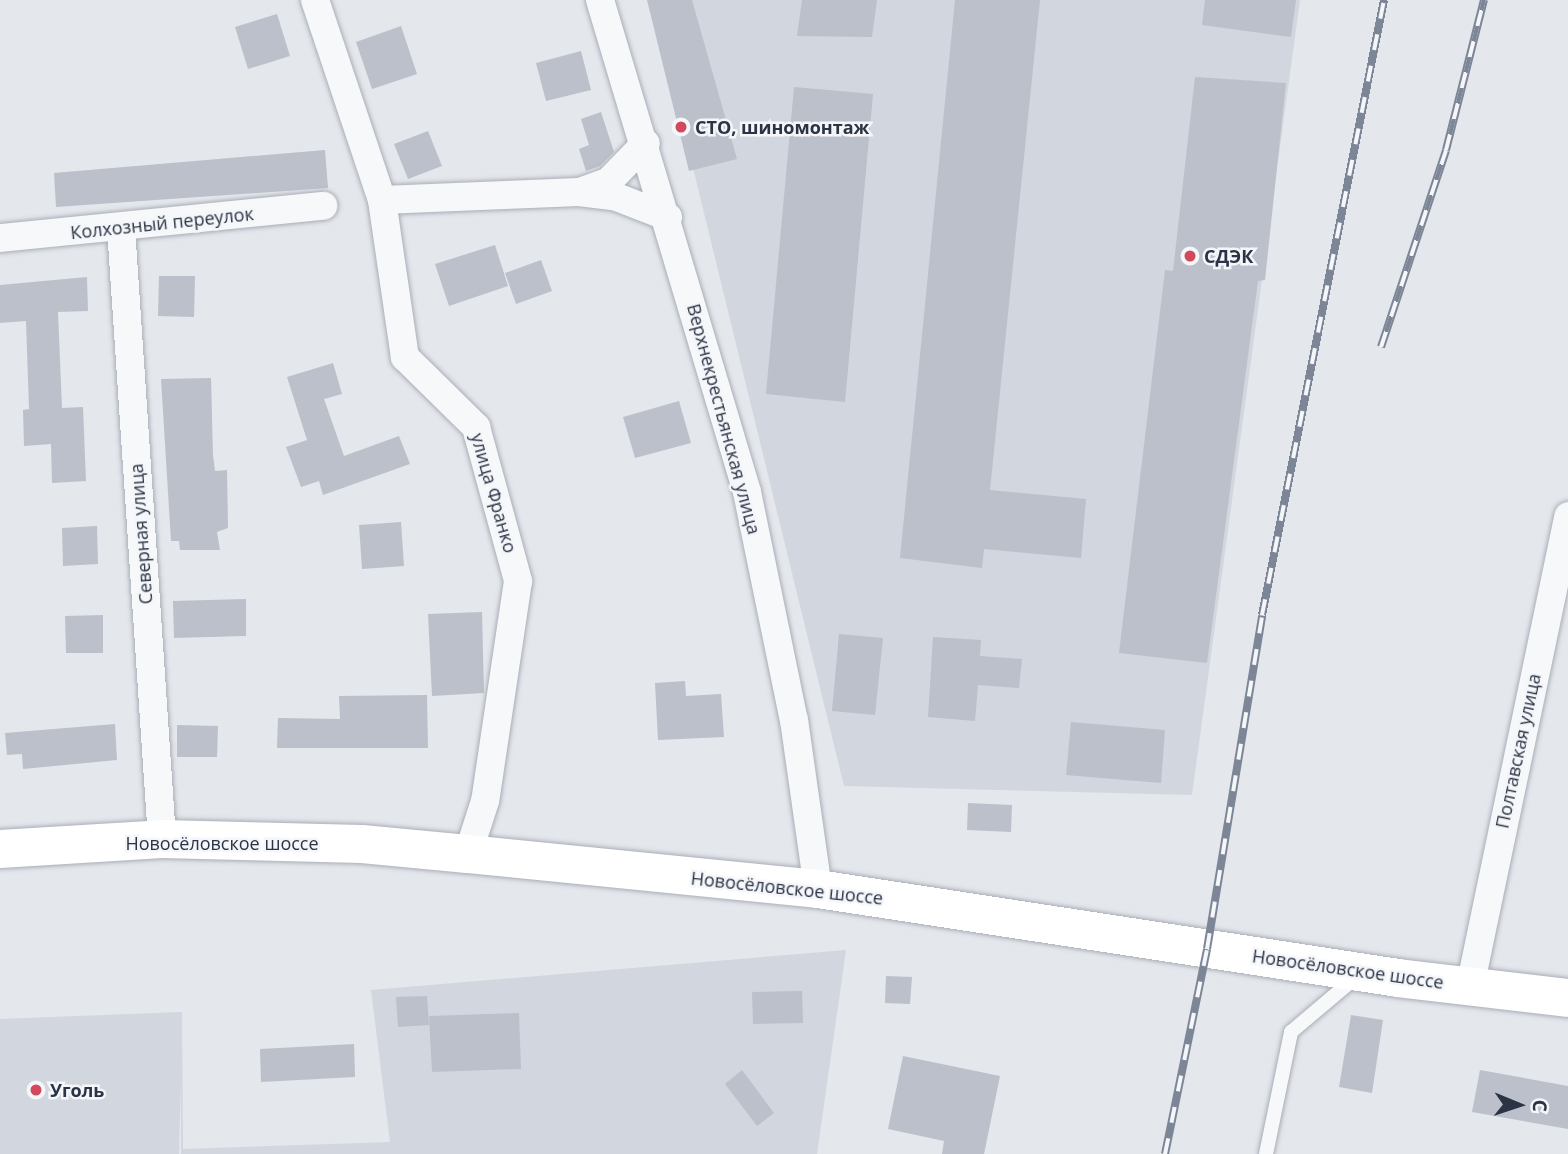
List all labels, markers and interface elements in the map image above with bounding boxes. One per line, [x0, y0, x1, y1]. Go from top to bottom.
place label: СТО, шиномонтаж [695, 116, 869, 138]
marker: СТО, шиномонтаж [673, 119, 689, 135]
street label: Колхозный переулок [69, 203, 255, 243]
place label: СДЭК [1204, 245, 1253, 267]
marker: СДЭК [1182, 248, 1198, 264]
street label: Верхнекрестьянская улица [683, 301, 765, 537]
street label: улица Франко [467, 431, 521, 555]
street label: Северная улица [125, 463, 157, 605]
street label: Полтавская улица [1491, 672, 1545, 830]
street label: Новосёловское шоссе [125, 832, 319, 854]
street label: Новосёловское шоссе [690, 867, 884, 909]
street label: Новосёловское шоссе [1251, 945, 1445, 993]
north arrow [1484, 1070, 1554, 1140]
place label: Уголь [50, 1079, 104, 1101]
marker: Уголь [28, 1082, 44, 1098]
text: С [1527, 1099, 1553, 1112]

